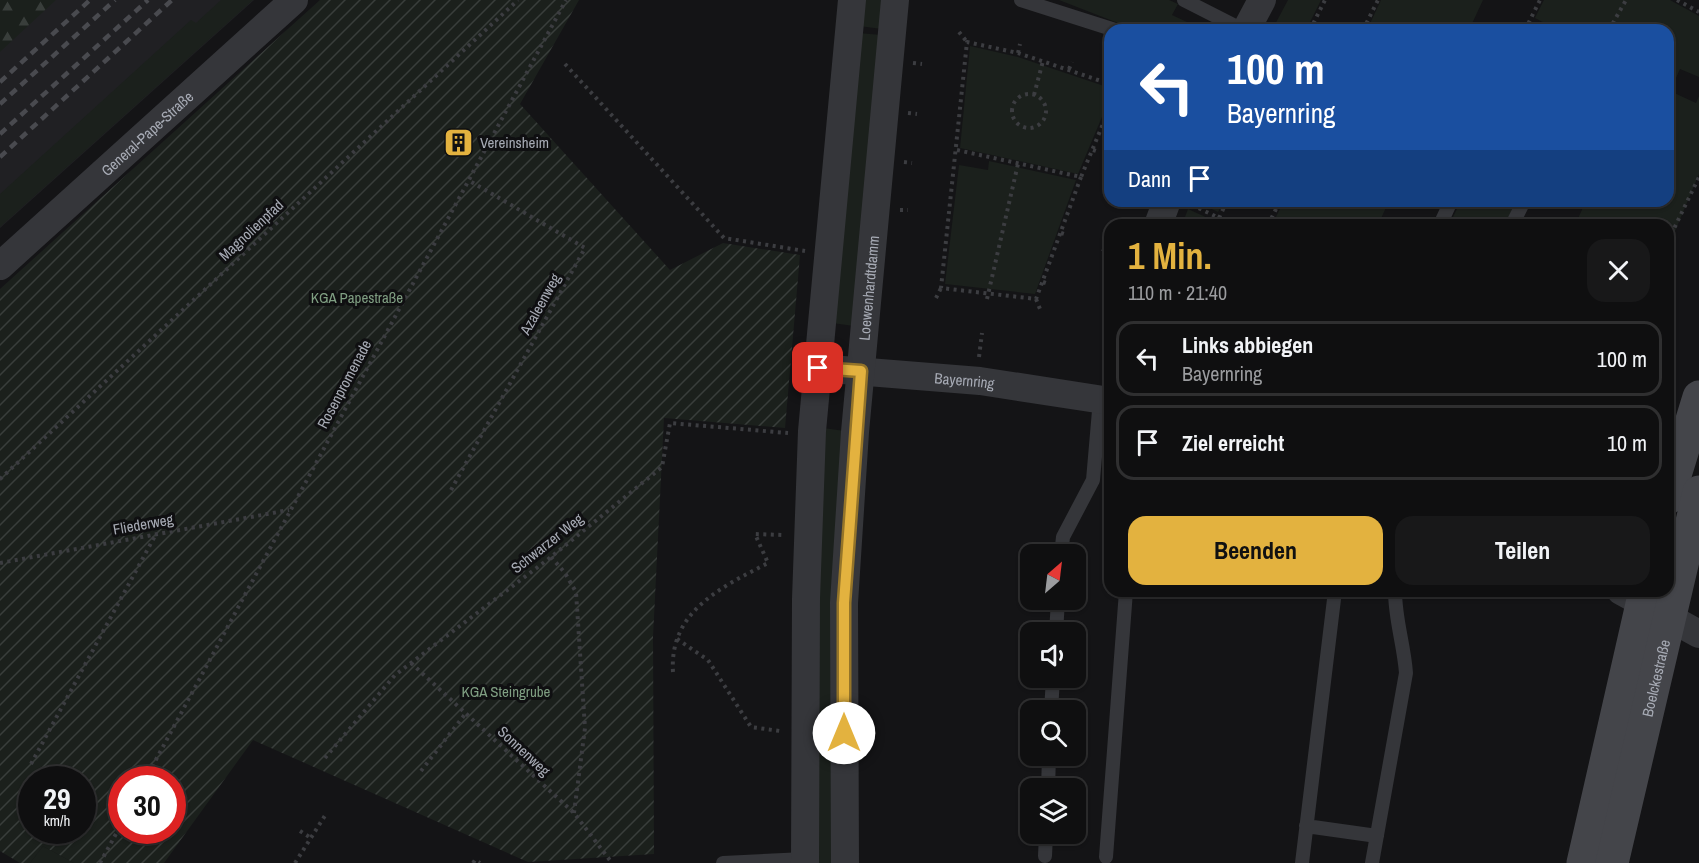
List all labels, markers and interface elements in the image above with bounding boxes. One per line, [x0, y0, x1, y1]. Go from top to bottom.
text: 100 m [1227, 41, 1325, 97]
icon: left [1128, 48, 1206, 126]
street label: General-Pape-Straße [96, 86, 198, 180]
text: Bayernring [1227, 95, 1335, 131]
building icon: Vereinsheim [443, 126, 475, 158]
place label: Vereinsheim [480, 132, 549, 153]
icon: arrive [1183, 162, 1216, 195]
text: Dann [1128, 164, 1171, 194]
street label: Magnolienpfad [214, 195, 288, 265]
text: 1 Min. [1128, 232, 1212, 280]
street label: Loewenhardtdamm [853, 235, 884, 341]
button: close [1587, 239, 1650, 302]
street label: Azaleenweg [514, 269, 566, 339]
text: 110 m · 21:40 [1128, 279, 1227, 306]
park label: KGA Papestraße [311, 287, 403, 308]
text: Links abbiegen [1182, 330, 1313, 360]
street label: Rosenpromenade [312, 336, 376, 432]
pin [792, 342, 843, 393]
icon: left [1131, 342, 1164, 375]
text: 100 m [1597, 344, 1647, 374]
icon: arrive [801, 351, 834, 384]
text: Bayernring [1182, 360, 1262, 387]
street label: Bayernring [934, 367, 996, 394]
icon: arrive [1131, 426, 1164, 459]
text: Ziel erreicht [1182, 428, 1284, 458]
text: 10 m [1607, 428, 1647, 458]
street label: Fliederweg [111, 508, 175, 540]
street label: Schwarzer Weg [506, 508, 588, 578]
button: Beenden [1128, 516, 1383, 585]
button: Teilen [1395, 516, 1650, 585]
north arrow [1020, 544, 1086, 610]
map controls [1020, 544, 1086, 844]
button: sound [1020, 622, 1086, 688]
street label: Boelckestraße [1636, 637, 1675, 719]
park label: KGA Steingrube [462, 681, 551, 702]
button: search [1020, 700, 1086, 766]
position arrow [812, 701, 876, 765]
street label: Sonnenweg [493, 721, 555, 781]
speed limit sign: 30 [108, 766, 186, 844]
text: 29 [43, 778, 71, 818]
button: layers [1020, 778, 1086, 844]
text: km/h [44, 810, 70, 831]

